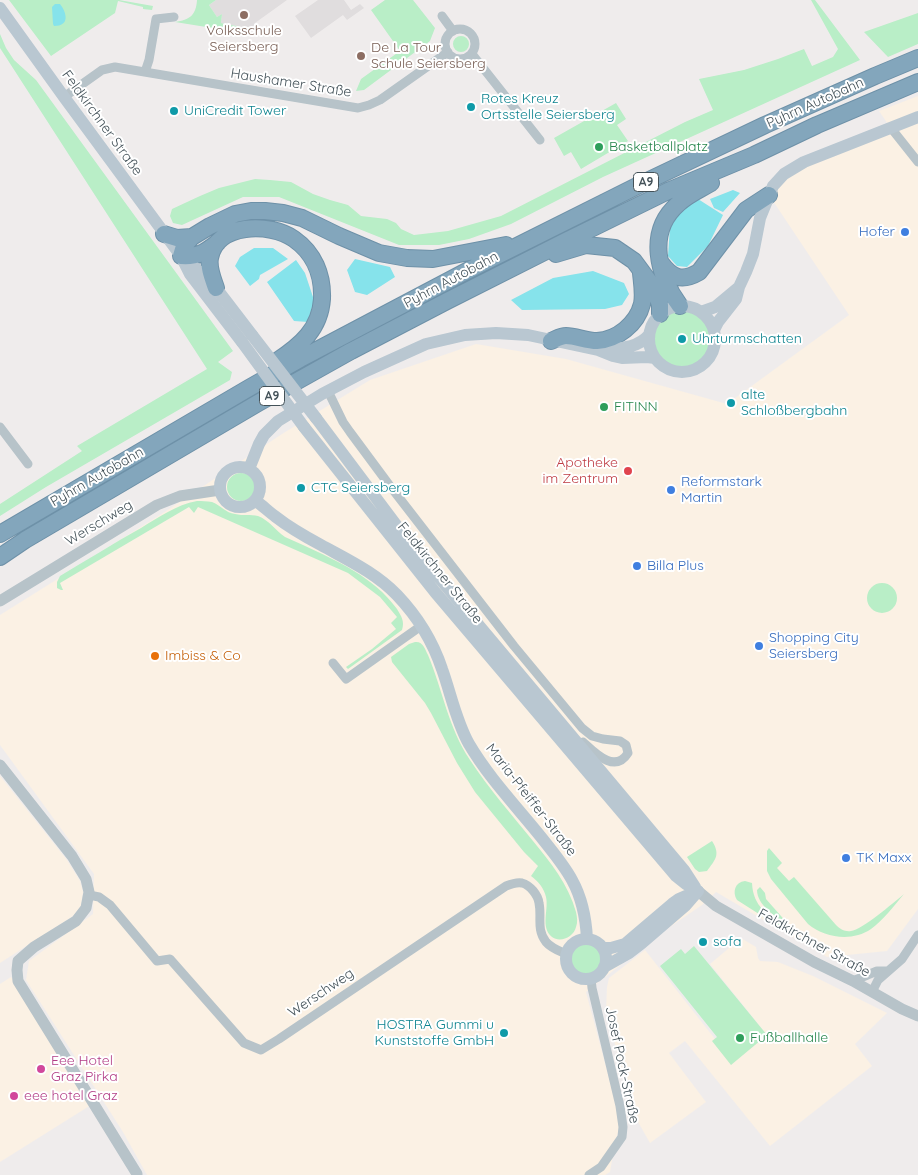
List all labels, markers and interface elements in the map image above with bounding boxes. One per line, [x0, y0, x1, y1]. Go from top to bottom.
marker: Volksschule Seiersberg [238, 9, 250, 21]
place label: Volksschule Seiersberg [206, 23, 282, 56]
place label: De La Tour Schule Seiersberg [371, 40, 486, 72]
marker: De La Tour Schule Seiersberg [355, 50, 367, 62]
street label: Haushamer Straße [229, 65, 353, 101]
street label: Feldkirchner Straße [58, 67, 146, 179]
street label: Pyhrn Autobahn [764, 74, 866, 132]
place label: Rotes Kreuz Ortsstelle Seiersberg [481, 91, 615, 124]
marker: Rotes Kreuz Ortsstelle Seiersberg [465, 101, 477, 113]
place label: UniCredit Tower [184, 103, 286, 119]
marker: UniCredit Tower [168, 105, 180, 117]
place label: Basketballplatz [609, 139, 708, 155]
marker: Basketballplatz [593, 141, 605, 153]
road number: A9 [634, 172, 658, 192]
place label: Hofer [859, 224, 895, 240]
marker: Hofer [899, 226, 911, 238]
street label: Pyhrn Autobahn [401, 248, 501, 312]
place label: Uhrturmschatten [692, 331, 802, 347]
marker: Uhrturmschatten [676, 333, 688, 345]
road number: A9 [260, 386, 284, 406]
place label: alte Schloßbergbahn [741, 387, 847, 420]
marker: alte Schloßbergbahn [725, 397, 737, 409]
place label: FITINN [614, 399, 658, 415]
marker: FITINN [598, 401, 610, 413]
street label: Pyhrn Autobahn [47, 444, 147, 510]
place label: Apotheke im Zentrum [543, 455, 618, 488]
marker: Apotheke im Zentrum [622, 465, 634, 477]
place label: Reformstark Martin [681, 474, 762, 507]
place label: CTC Seiersberg [311, 480, 410, 496]
marker: CTC Seiersberg [295, 482, 307, 494]
marker: Reformstark Martin [665, 484, 677, 496]
street label: Werschweg [62, 496, 136, 550]
street label: Feldkirchner Straße [394, 519, 486, 627]
place label: Billa Plus [647, 558, 704, 574]
marker: Billa Plus [631, 560, 643, 572]
place label: Shopping City Seiersberg [769, 630, 859, 662]
marker: Shopping City Seiersberg [753, 640, 765, 652]
place label: Imbiss & Co [165, 648, 241, 664]
marker: Imbiss & Co [149, 650, 161, 662]
street label: Maria-Pfeiffer-Straße [482, 741, 580, 859]
place label: TK Maxx [856, 850, 911, 866]
marker: TK Maxx [840, 852, 852, 864]
street label: Feldkirchner Straße [755, 905, 873, 981]
place label: sofa [713, 934, 742, 950]
marker: sofa [697, 936, 709, 948]
street label: Werschweg [285, 965, 357, 1021]
street label: Josef Pock-Straße [601, 1005, 643, 1125]
place label: HOSTRA Gummi u Kunststoffe GmbH [374, 1017, 494, 1050]
marker: HOSTRA Gummi u Kunststoffe GmbH [498, 1027, 510, 1039]
place label: Fußballhalle [750, 1030, 828, 1046]
marker: Fußballhalle [734, 1032, 746, 1044]
place label: Eee Hotel Graz Pirka [51, 1053, 118, 1086]
marker: Eee Hotel Graz Pirka [35, 1063, 47, 1075]
place label: eee hotel Graz [24, 1088, 118, 1104]
marker: eee hotel Graz [8, 1090, 20, 1102]

